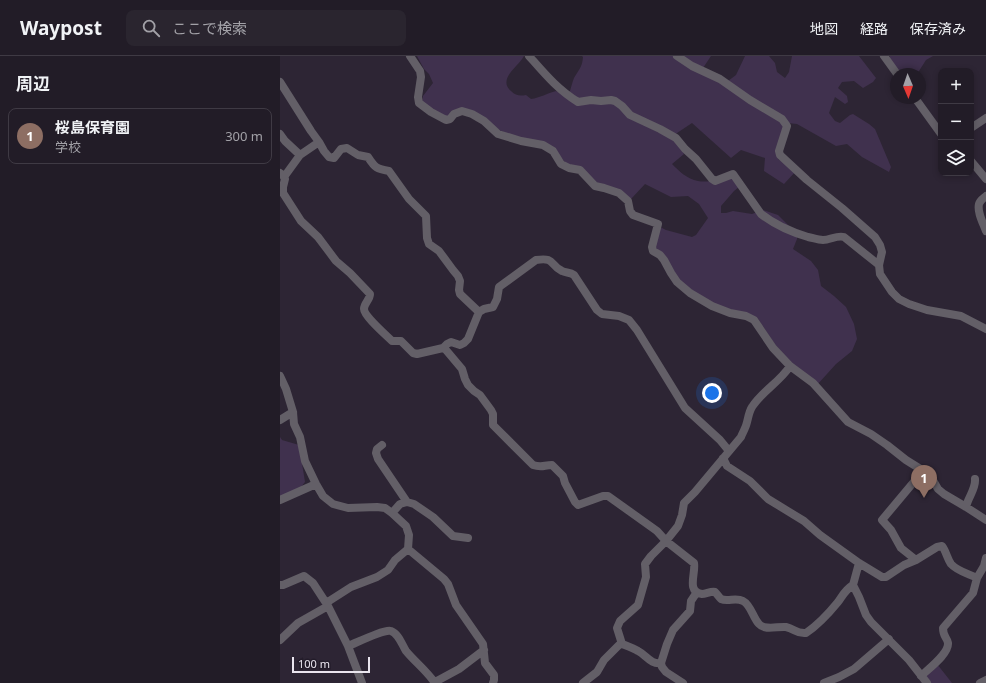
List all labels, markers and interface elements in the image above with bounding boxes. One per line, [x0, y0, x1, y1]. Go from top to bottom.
search box [126, 10, 406, 46]
text: Waypost [20, 15, 102, 41]
icon: search [140, 17, 162, 39]
text: ここで検索 [172, 18, 247, 38]
text: 地図 [810, 19, 838, 38]
text: 経路 [860, 19, 888, 38]
text: 保存済み [910, 19, 966, 38]
north arrow [890, 68, 926, 104]
map controls [938, 68, 974, 176]
button: + [938, 68, 974, 104]
text: 周辺 [16, 72, 50, 95]
button: − [938, 104, 974, 140]
text: 桜島保育園 [55, 117, 130, 137]
text: 1 [26, 127, 34, 145]
text: 300 m [225, 127, 263, 145]
text: 学校 [55, 138, 81, 156]
button: layers [938, 140, 974, 176]
your location [702, 383, 722, 403]
pin: 1 [911, 465, 937, 498]
scale bar [292, 655, 370, 674]
text: 100 m [298, 656, 330, 671]

